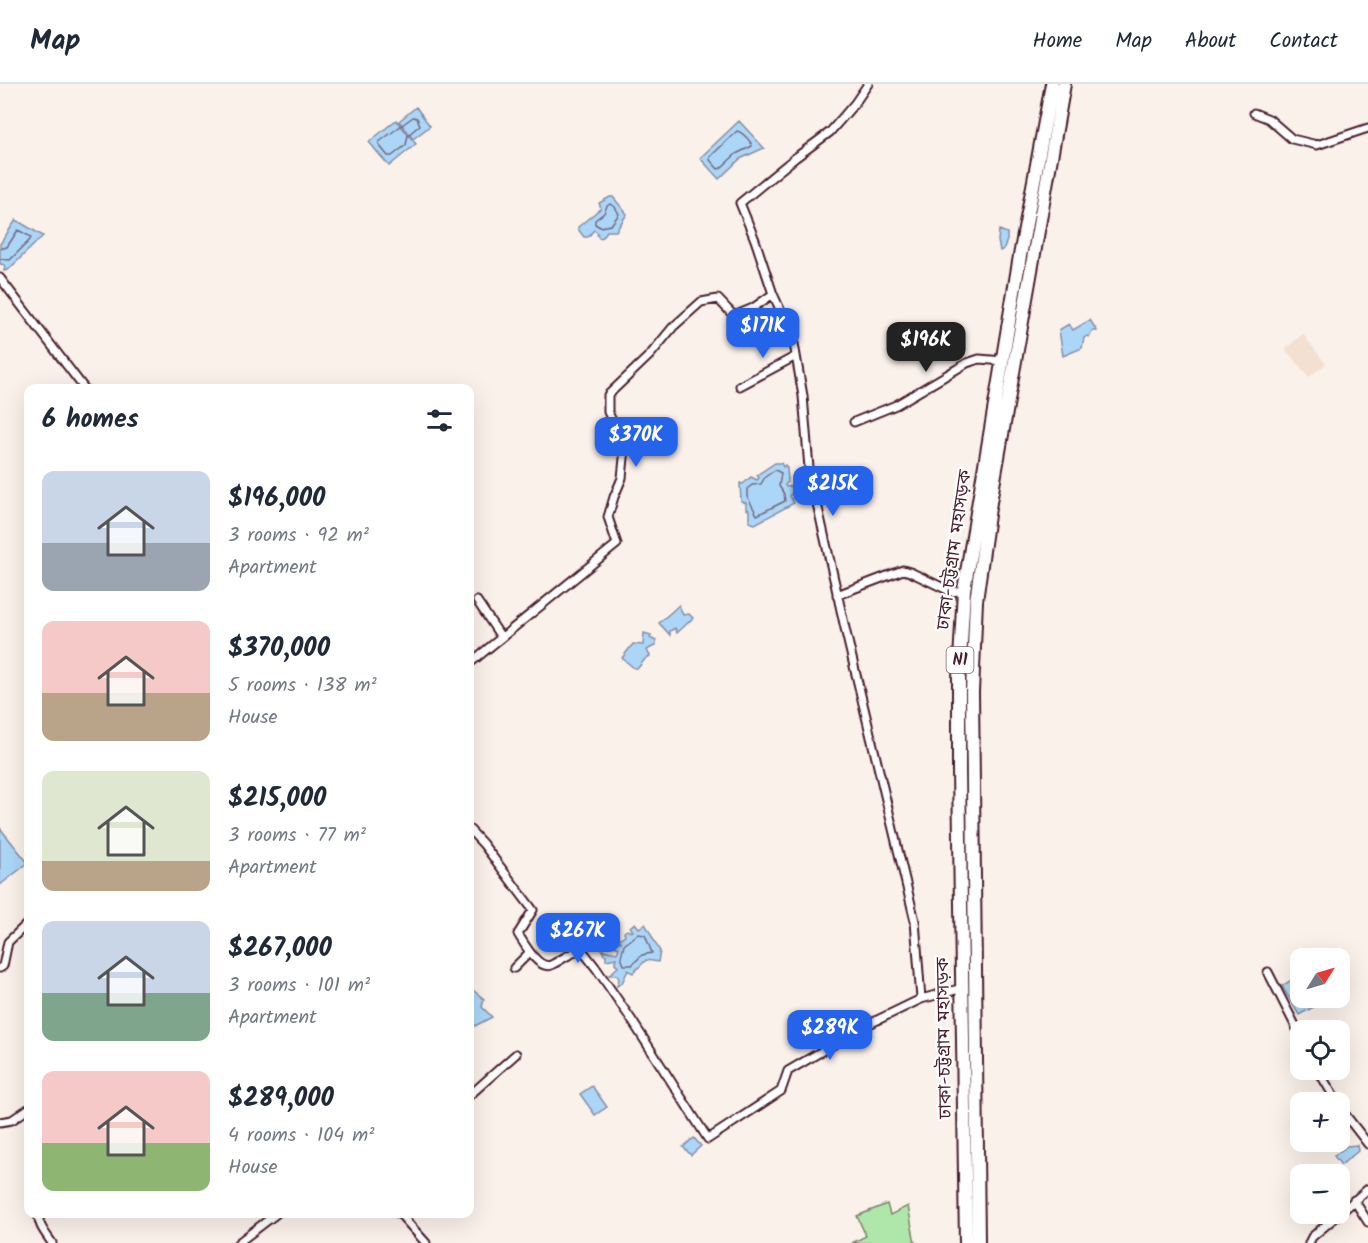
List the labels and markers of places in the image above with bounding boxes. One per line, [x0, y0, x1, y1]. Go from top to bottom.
pin: $171K [721, 308, 805, 359]
pin: $196K [884, 322, 968, 373]
pin: $370K [594, 417, 678, 468]
pin: $215K [791, 466, 875, 517]
pin: $267K [536, 913, 620, 964]
pin: $289K [788, 1010, 872, 1061]

